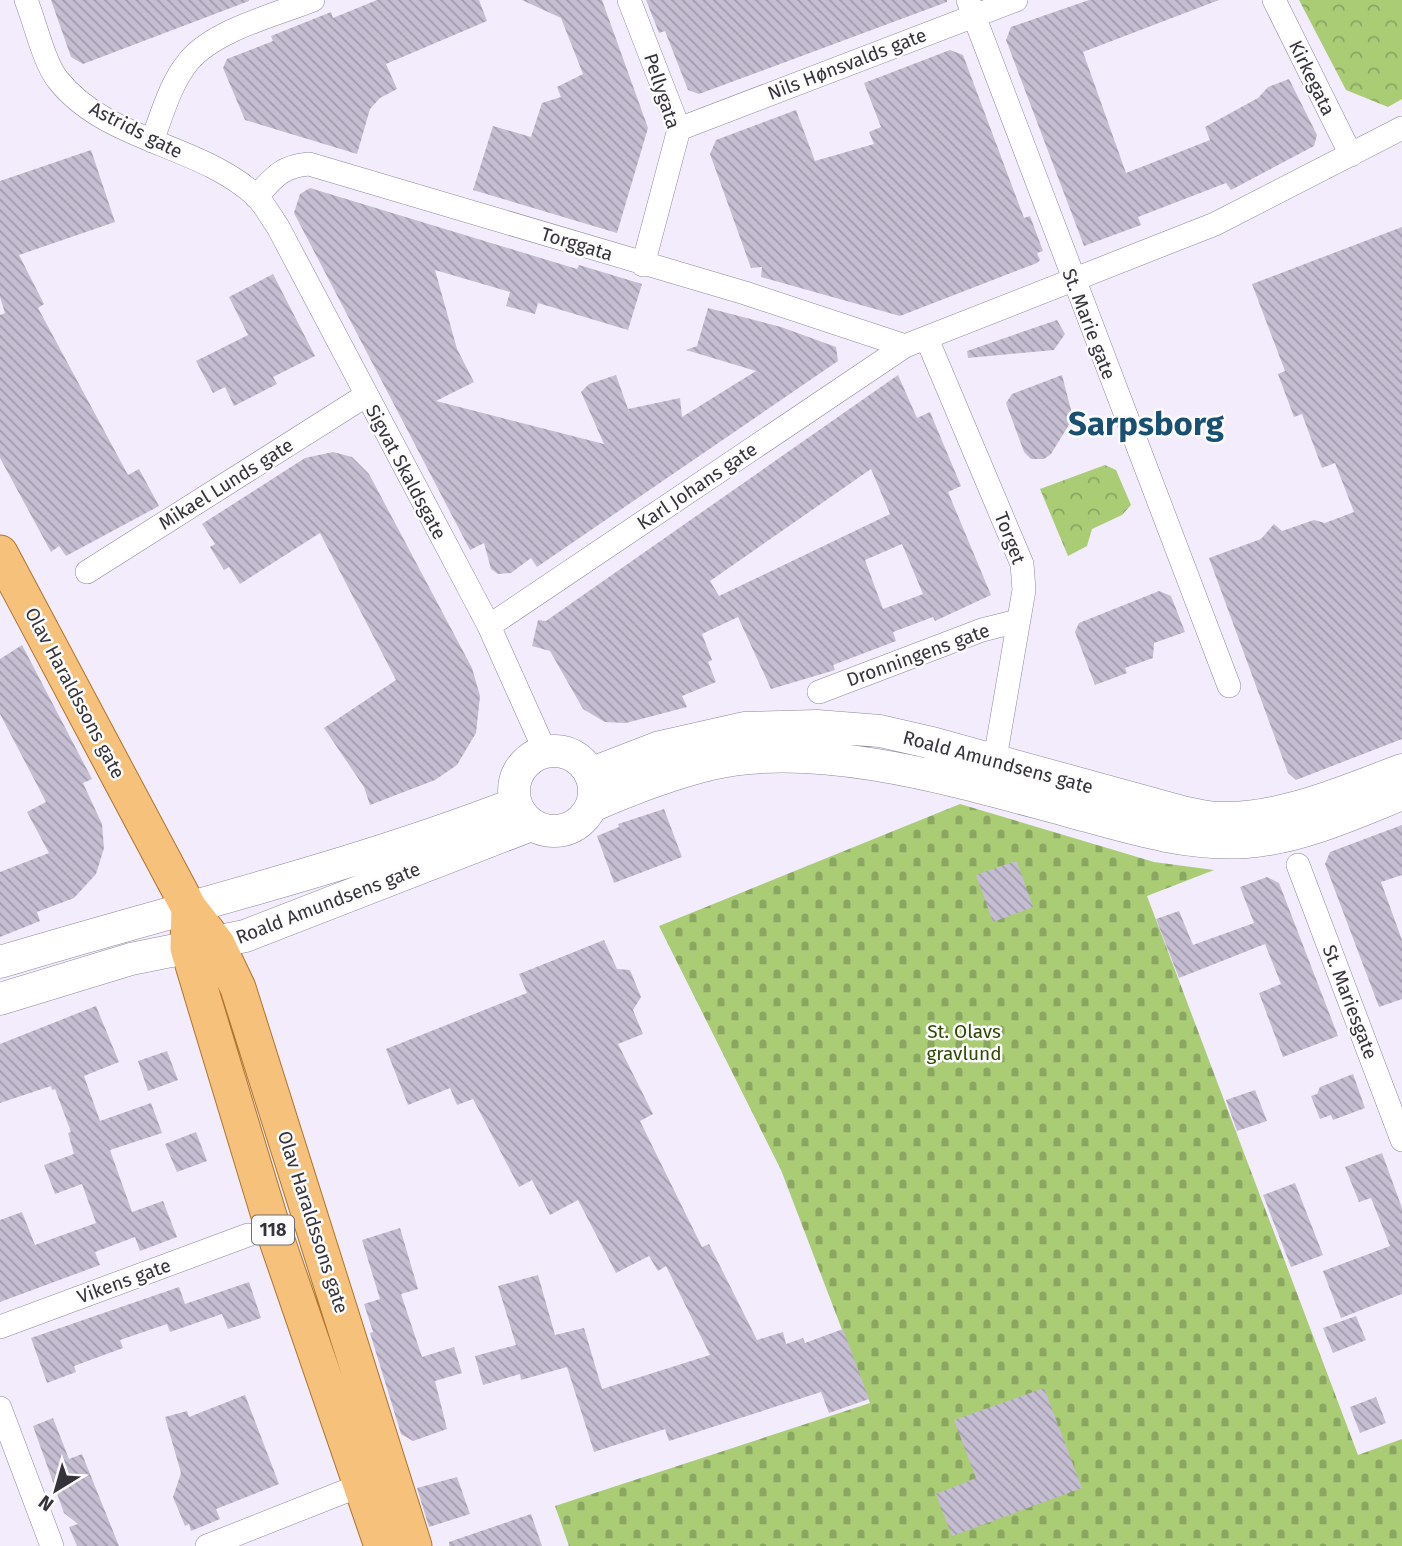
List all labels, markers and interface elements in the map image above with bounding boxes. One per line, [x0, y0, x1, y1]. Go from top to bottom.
street label: Nils Hønsvalds gate [764, 23, 930, 105]
street label: Kirkegata [1284, 37, 1340, 119]
street label: Pellygata [639, 50, 685, 132]
street label: Astrids gate [86, 97, 186, 163]
street label: Torggata [538, 222, 616, 266]
street label: St. Marie gate [1057, 265, 1121, 383]
street label: Sigvat Skaldsgate [361, 401, 451, 543]
district label: Sarpsborg [1068, 404, 1225, 444]
street label: Mikael Lunds gate [154, 433, 298, 535]
street label: Karl Johans gate [633, 437, 761, 535]
street label: Torget [990, 509, 1030, 567]
street label: Olav Haraldssons gate [20, 604, 130, 782]
street label: Dronningens gate [843, 618, 993, 692]
street label: Roald Amundsens gate [900, 726, 1096, 798]
street label: Roald Amundsens gate [232, 857, 424, 949]
street label: St. Mariesgate [1318, 942, 1382, 1062]
park label: St. Olavs gravlund [926, 1020, 1002, 1065]
street label: Olav Haraldssons gate [273, 1128, 353, 1316]
road number: 118 [252, 1216, 294, 1245]
street label: Vikens gate [74, 1253, 174, 1309]
north arrow [21, 1455, 91, 1525]
text: N [34, 1490, 58, 1516]

